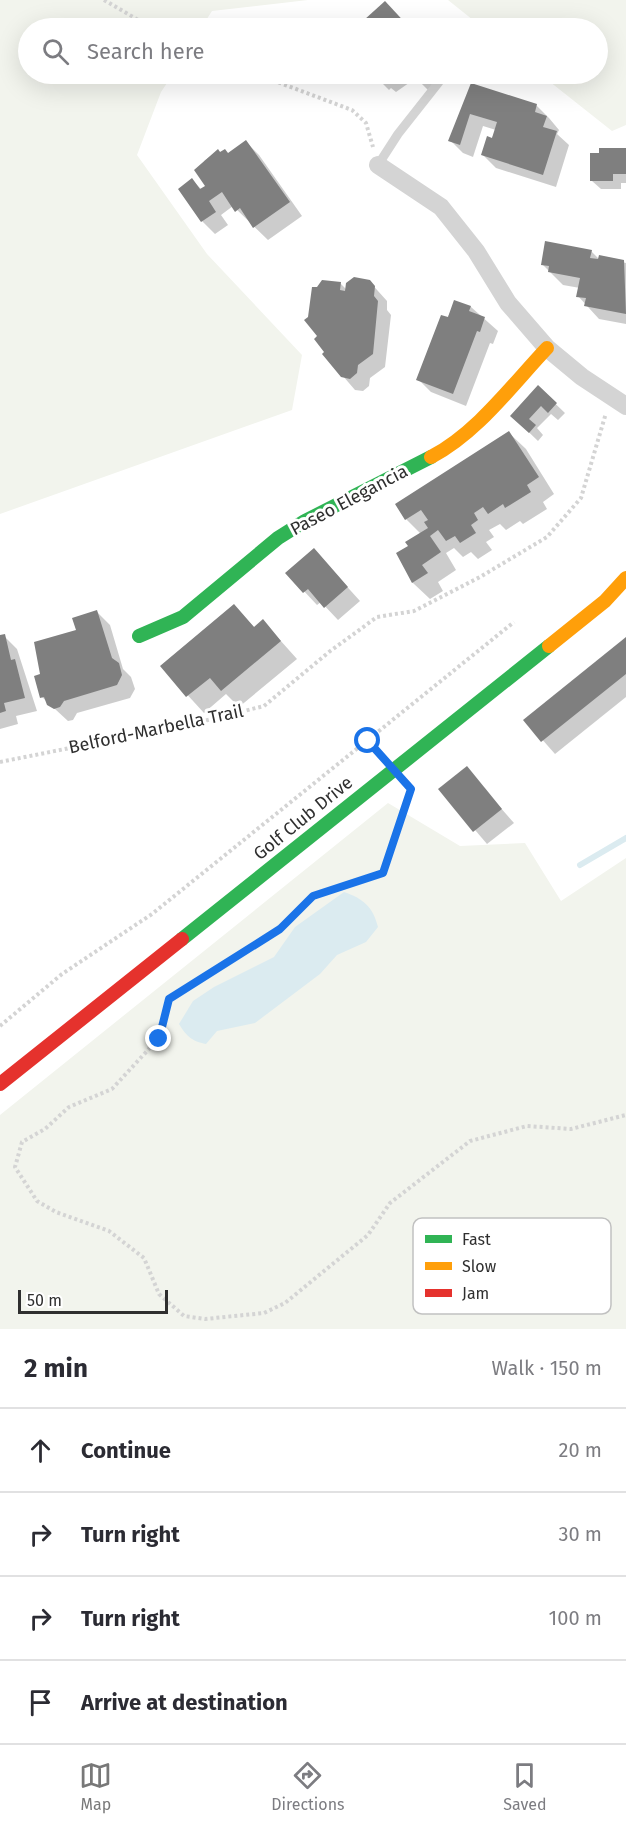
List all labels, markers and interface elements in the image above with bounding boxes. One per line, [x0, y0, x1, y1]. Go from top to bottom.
search box [18, 18, 608, 84]
icon: search [39, 35, 72, 68]
text: Search here [87, 38, 205, 65]
street label: Paseo Elegancia [286, 460, 412, 540]
street label: Belford-Marbella Trail [67, 700, 245, 758]
route start [354, 727, 380, 753]
street label: Golf Club Drive [249, 771, 357, 865]
route end [145, 1025, 171, 1051]
legend [413, 1218, 611, 1314]
text: Fast [462, 1230, 491, 1249]
text: Slow [462, 1257, 497, 1276]
text: Jam [462, 1284, 489, 1303]
scale bar [18, 1287, 168, 1314]
text: 50 m [27, 1291, 62, 1310]
text: 2 min [24, 1353, 88, 1384]
text: Walk · 150 m [492, 1356, 602, 1380]
icon: ahead [24, 1434, 57, 1467]
text: Continue [81, 1437, 171, 1464]
text: 20 m [559, 1438, 602, 1462]
icon: right [24, 1518, 57, 1551]
text: Turn right [81, 1521, 180, 1548]
text: 30 m [558, 1522, 602, 1546]
icon: right [24, 1602, 57, 1635]
text: Turn right [81, 1605, 180, 1632]
text: 100 m [549, 1606, 602, 1630]
icon: arrive [24, 1686, 57, 1719]
text: Arrive at destination [81, 1689, 288, 1716]
tab: Map [79, 1759, 112, 1814]
tab: Directions [271, 1759, 345, 1814]
tab: Saved [503, 1759, 547, 1814]

